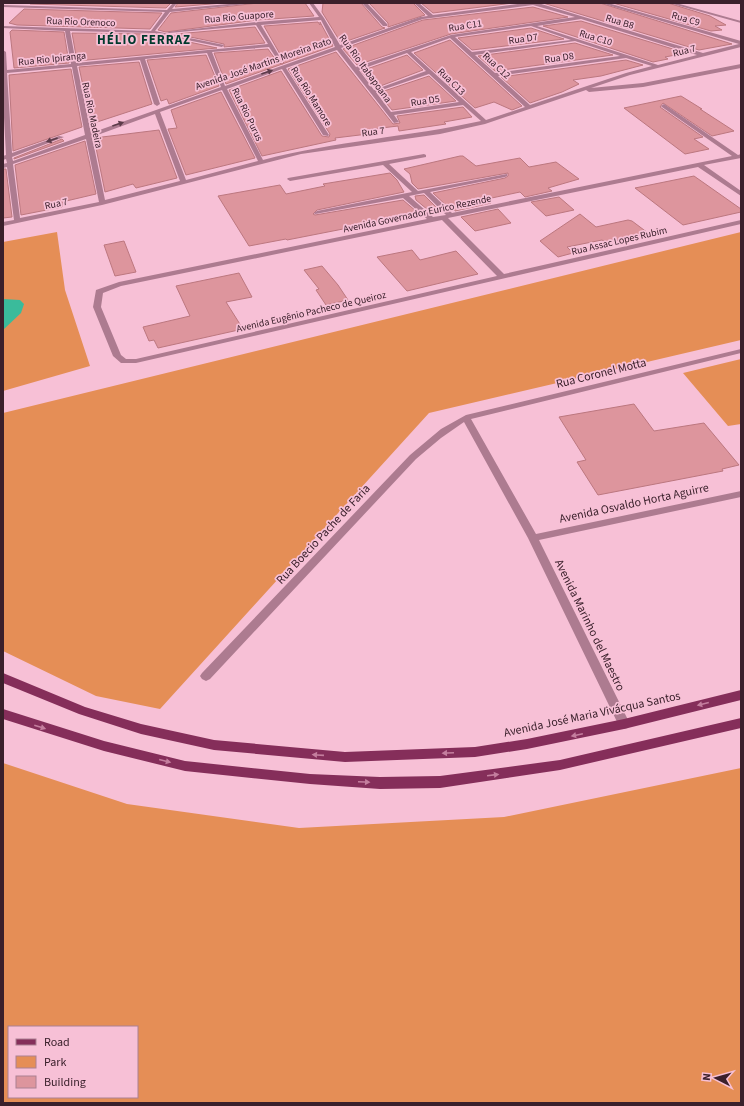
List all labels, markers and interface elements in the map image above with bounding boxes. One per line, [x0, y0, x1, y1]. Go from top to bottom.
street label: Rua Rio Guapore [204, 7, 274, 27]
street label: Rua C9 [670, 8, 702, 30]
street label: Rua B8 [604, 11, 636, 33]
street label: Rua Rio Orenoco [46, 14, 116, 30]
street label: Rua C11 [447, 16, 483, 36]
street label: Rua C10 [577, 26, 614, 50]
street label: Rua D7 [508, 30, 539, 48]
district label: HÉLIO FERRAZ [97, 31, 191, 49]
street label: Rua Rio Itabapoana [336, 32, 395, 106]
street label: Avenida José Martins Moreira Rato [193, 34, 333, 94]
street label: Rua 7 [671, 41, 697, 61]
street label: Rua Rio Ipiranga [18, 48, 87, 70]
street label: Rua C12 [479, 49, 513, 82]
street label: Rua D8 [544, 49, 575, 67]
street label: Rua Rio Mamore [287, 64, 335, 129]
street label: Rua C13 [434, 65, 468, 99]
one-way arrow [262, 69, 274, 75]
street label: Rua Rio Madeira [78, 81, 106, 150]
street label: Rua Rio Purus [228, 85, 266, 144]
street label: Rua D5 [410, 92, 441, 110]
one-way arrow [112, 121, 124, 127]
street label: Rua 7 [361, 124, 385, 140]
one-way arrow [46, 137, 58, 143]
street label: Avenida Governador Eurico Rezende [342, 191, 493, 237]
street label: Rua 7 [43, 195, 69, 213]
street label: Rua Assac Lopes Rubim [570, 223, 669, 259]
street label: Avenida Eugênio Pacheco de Queiroz [235, 288, 388, 336]
street label: Rua Coronel Motta [554, 354, 648, 393]
street label: Avenida Osvaldo Horta Aguirre [558, 479, 711, 528]
street label: Rua Boecio Pache de Faria [272, 481, 374, 588]
street label: Avenida Marinho del Maestro [550, 556, 629, 694]
street label: Avenida José Maria Vivácqua Santos [502, 687, 682, 742]
one-way arrow [697, 702, 709, 708]
one-way arrow [34, 724, 46, 730]
one-way arrow [571, 732, 583, 738]
one-way arrow [441, 750, 454, 756]
one-way arrow [312, 752, 325, 759]
one-way arrow [159, 758, 171, 764]
one-way arrow [487, 772, 499, 778]
one-way arrow [358, 778, 370, 785]
legend [8, 1026, 138, 1098]
text: Road [44, 1034, 70, 1051]
text: Park [44, 1054, 66, 1071]
north arrow [696, 1058, 736, 1098]
text: N [699, 1073, 714, 1081]
text: Building [44, 1074, 86, 1091]

